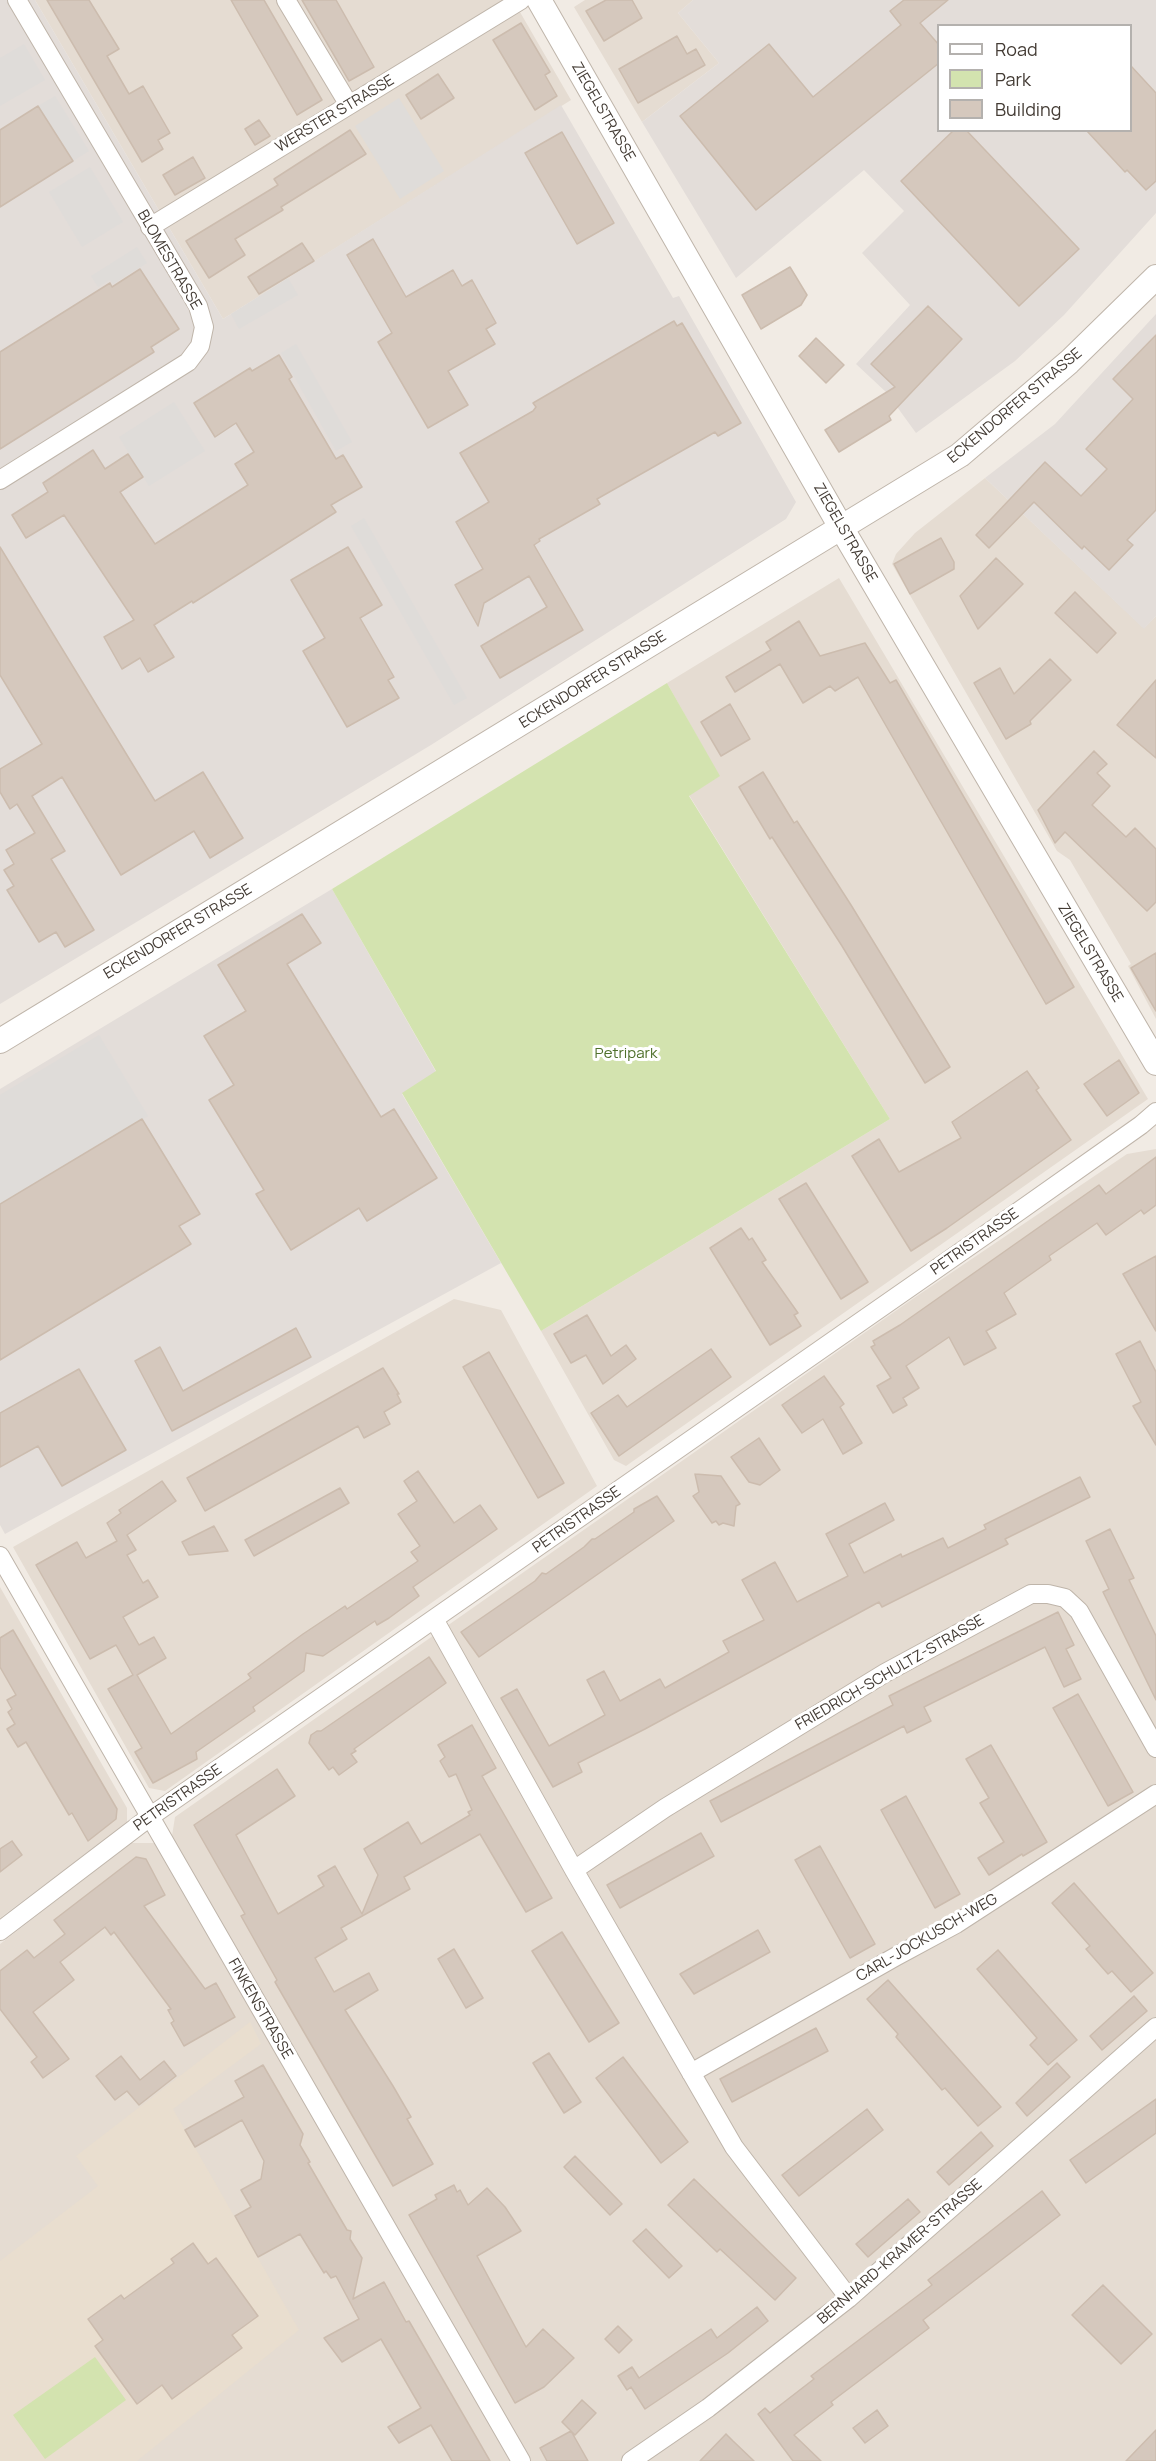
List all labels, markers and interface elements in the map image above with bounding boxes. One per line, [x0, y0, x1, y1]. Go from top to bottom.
legend [937, 24, 1132, 132]
text: Road [995, 37, 1038, 61]
street label: ZIEGELSTRASSE [567, 59, 639, 165]
text: Park [995, 67, 1031, 91]
street label: WERSTER STRASSE [272, 71, 398, 157]
text: Building [995, 97, 1061, 121]
street label: BLOMESTRASSE [133, 207, 205, 313]
street label: ECKENDORFER STRASSE [944, 345, 1086, 467]
street label: ZIEGELSTRASSE [809, 480, 881, 586]
street label: ECKENDORFER STRASSE [516, 627, 670, 733]
street label: ECKENDORFER STRASSE [101, 881, 255, 983]
street label: ZIEGELSTRASSE [1054, 900, 1126, 1006]
park label: Petripark [595, 1045, 657, 1063]
street label: PETRISTRASSE [927, 1205, 1023, 1279]
street label: PETRISTRASSE [529, 1483, 625, 1557]
street label: FRIEDRICH-SCHULTZ-STRASSE [792, 1611, 988, 1735]
street label: PETRISTRASSE [130, 1761, 226, 1835]
street label: CARL-JOCKUSCH-WEG [853, 1890, 1001, 1986]
street label: FINKENSTRASSE [224, 1955, 296, 2063]
street label: BERNHARD-KRAMER-STRASSE [814, 2176, 986, 2328]

